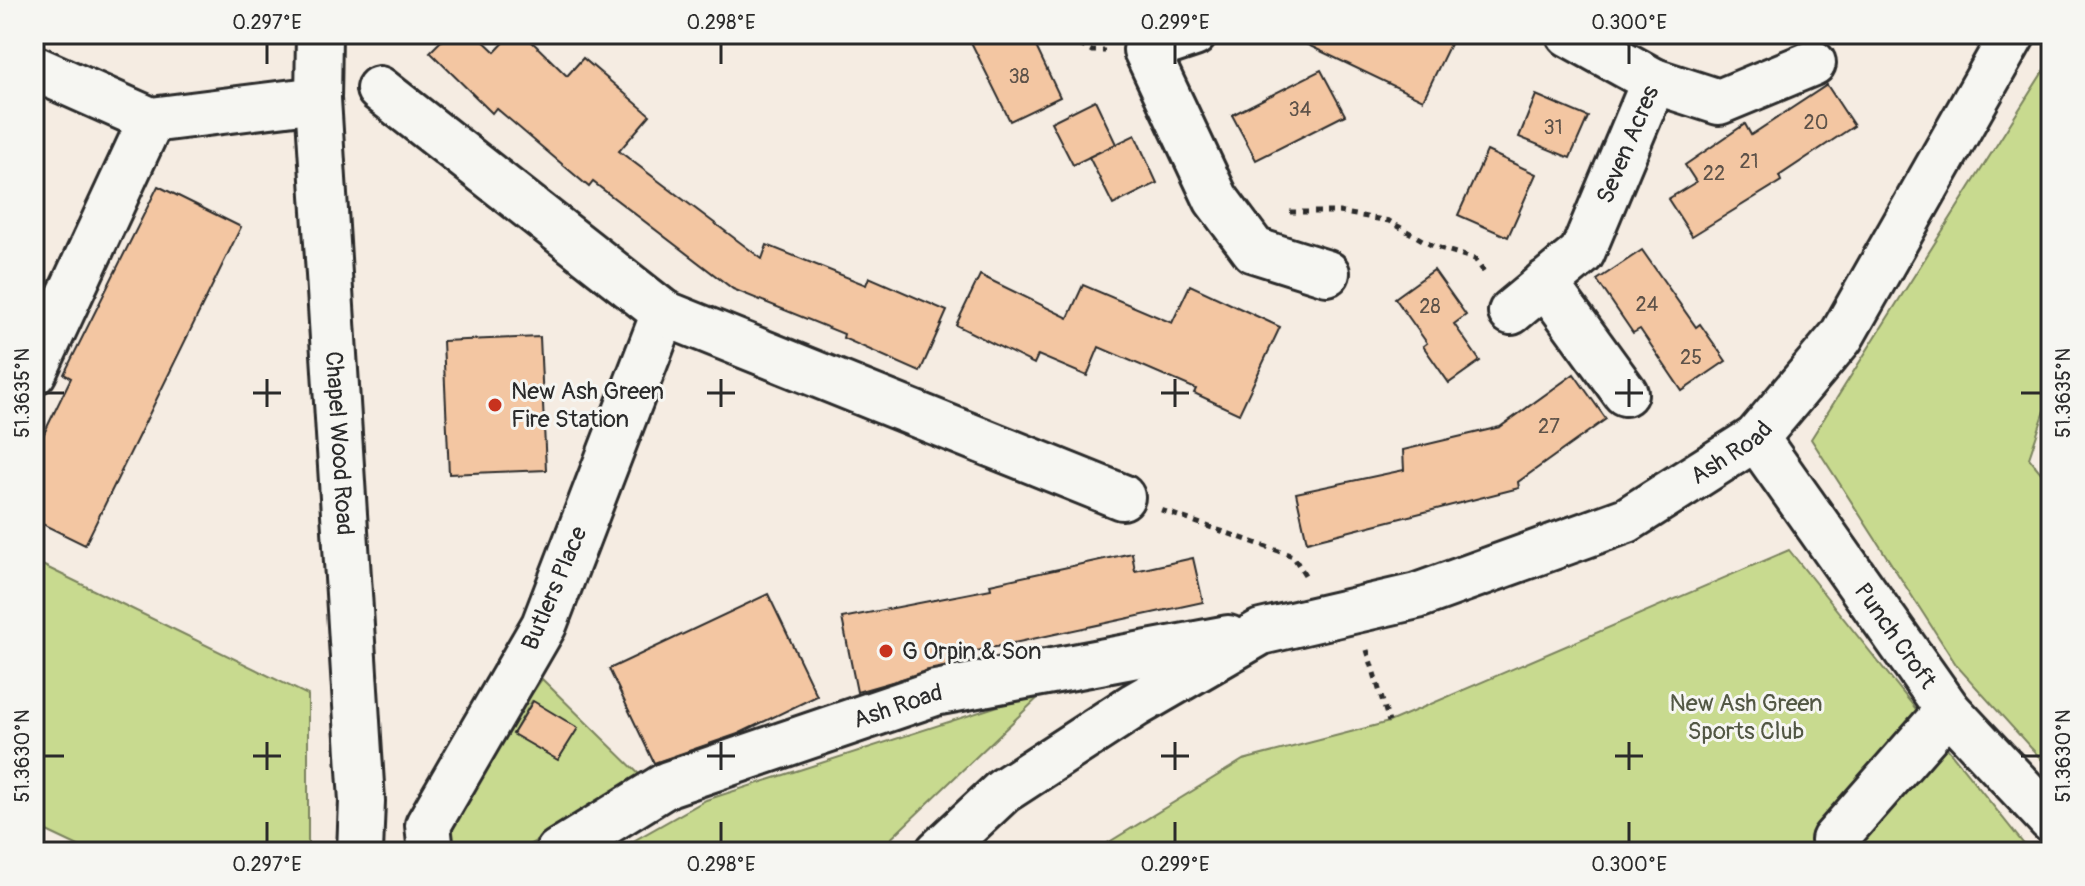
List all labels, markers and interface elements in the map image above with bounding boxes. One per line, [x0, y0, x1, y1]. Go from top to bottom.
text: 0.297°E [232, 10, 302, 35]
text: 0.298°E [687, 10, 755, 35]
text: 0.299°E [1141, 10, 1209, 35]
text: 0.300°E [1591, 10, 1667, 35]
house number: 38 [1008, 64, 1030, 89]
street label: Seven Acres [1590, 81, 1666, 208]
house number: 34 [1289, 97, 1312, 122]
house number: 20 [1804, 110, 1828, 135]
house number: 31 [1544, 115, 1562, 140]
house number: 21 [1740, 149, 1759, 174]
house number: 22 [1703, 161, 1725, 186]
house number: 24 [1636, 292, 1659, 317]
house number: 28 [1419, 294, 1441, 319]
house number: 25 [1680, 345, 1702, 370]
text: 51.3635°N [10, 348, 35, 438]
text: 51.3635°N [2051, 348, 2076, 438]
street label: Chapel Wood Road [319, 350, 359, 536]
place label: New Ash Green Fire Station [511, 377, 664, 434]
marker: New Ash Green Fire Station [486, 396, 504, 414]
house number: 27 [1538, 414, 1560, 439]
street label: Ash Road [1685, 415, 1779, 491]
street label: Butlers Place [515, 522, 594, 654]
street label: Punch Croft [1848, 577, 1943, 695]
place label: G Orpin & Son [902, 637, 1042, 666]
marker: G Orpin & Son [877, 642, 895, 660]
street label: Ash Road [849, 678, 945, 735]
park label: New Ash Green Sports Club [1670, 689, 1823, 746]
text: 51.3630°N [10, 710, 35, 802]
text: 51.3630°N [2051, 710, 2076, 802]
text: 0.297°E [232, 852, 302, 877]
text: 0.298°E [687, 852, 755, 877]
text: 0.299°E [1141, 852, 1209, 877]
text: 0.300°E [1591, 852, 1667, 877]

